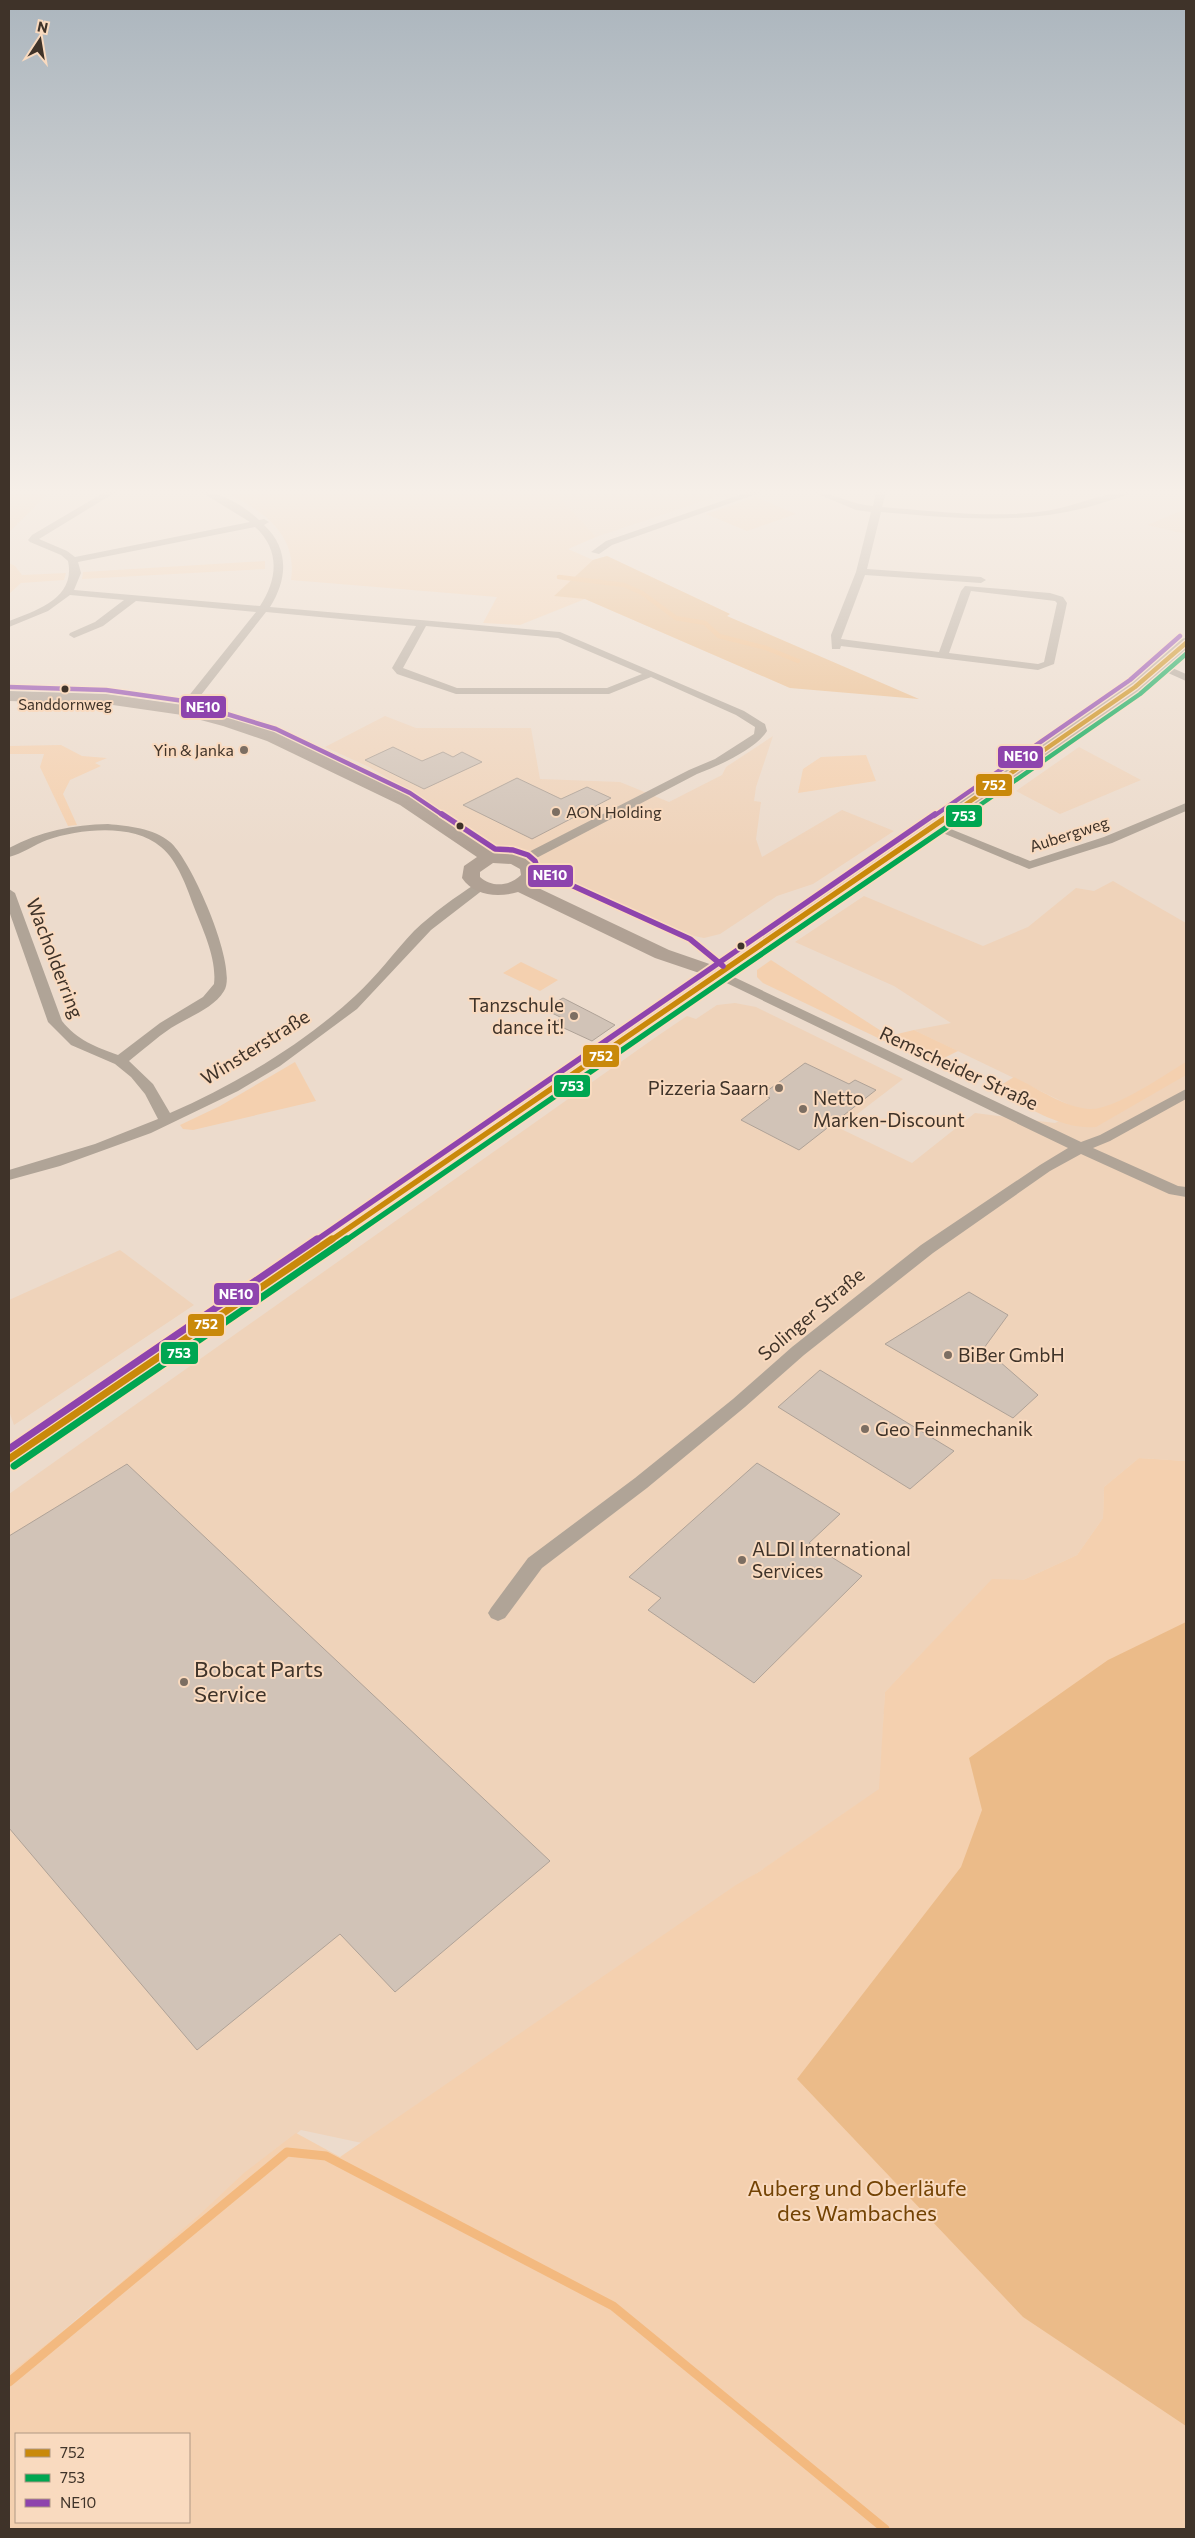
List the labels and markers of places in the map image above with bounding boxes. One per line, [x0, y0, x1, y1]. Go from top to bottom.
marker: Sanddornweg [60, 684, 70, 694]
place label: Sanddornweg [18, 695, 112, 713]
place label: Yin & Janka [153, 740, 234, 759]
marker: Yin & Janka [238, 744, 250, 756]
place label: AON Holding [566, 802, 662, 821]
marker: AON Holding [550, 806, 562, 818]
unlabelled marker [455, 821, 465, 831]
unlabelled marker [736, 941, 746, 951]
place label: Tanzschule dance it! [469, 993, 564, 1038]
marker: Tanzschule dance it! [568, 1010, 580, 1022]
place label: Pizzeria Saarn [648, 1076, 769, 1099]
marker: Pizzeria Saarn [773, 1082, 785, 1094]
place label: Netto Marken-Discount [813, 1086, 965, 1131]
marker: Netto Marken-Discount [797, 1103, 809, 1115]
place label: BiBer GmbH [958, 1343, 1065, 1366]
marker: BiBer GmbH [942, 1349, 954, 1361]
place label: Geo Feinmechanik [875, 1417, 1033, 1440]
marker: Geo Feinmechanik [859, 1423, 871, 1435]
place label: ALDI International Services [752, 1537, 911, 1582]
marker: ALDI International Services [736, 1554, 748, 1566]
place label: Bobcat Parts Service [194, 1655, 323, 1707]
marker: Bobcat Parts Service [178, 1676, 190, 1688]

